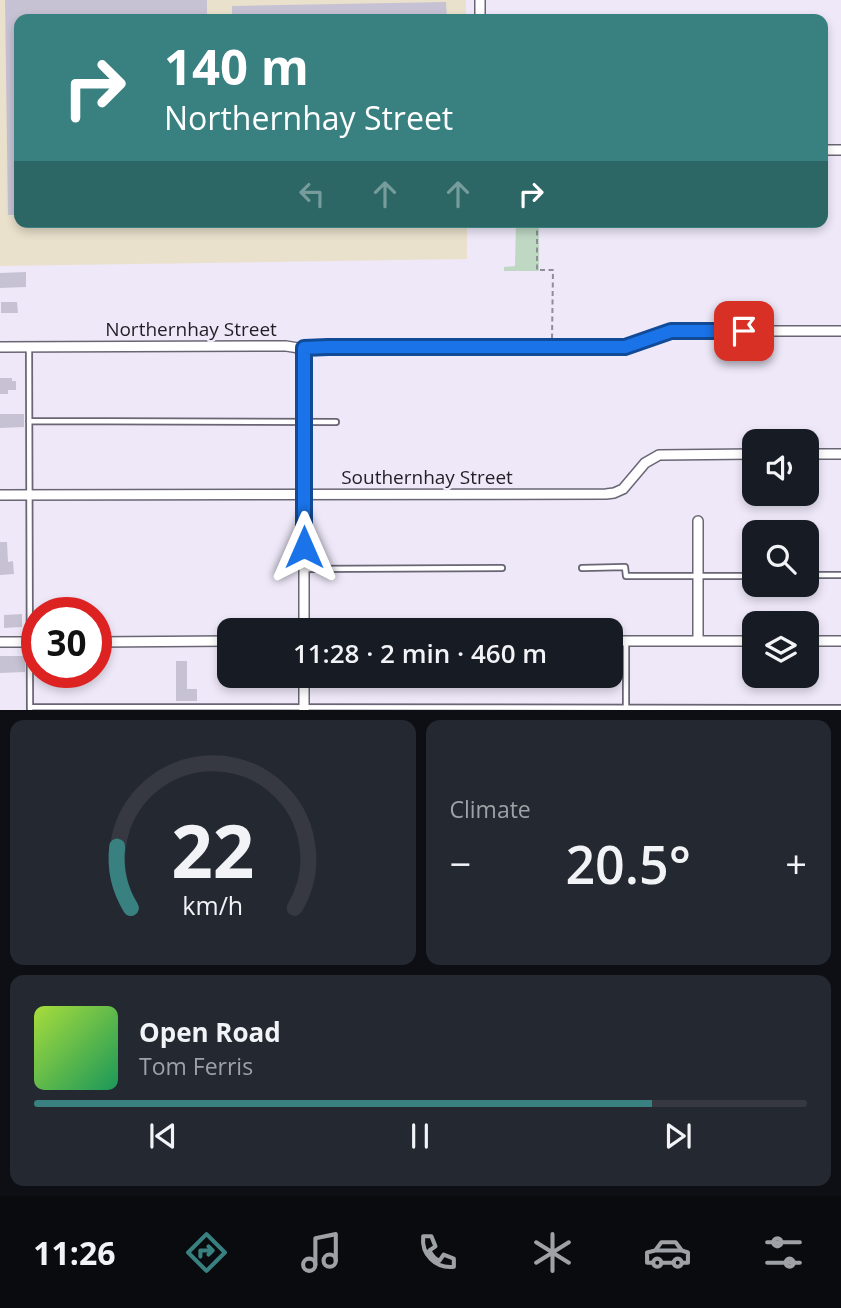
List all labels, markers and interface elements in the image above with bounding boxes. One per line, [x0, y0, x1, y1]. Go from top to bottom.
text: 140 m [164, 33, 309, 99]
icon: right [49, 42, 140, 133]
text: Northernhay Street [164, 96, 453, 139]
icon: left [293, 175, 331, 213]
icon: ahead [366, 175, 404, 213]
icon: ahead [439, 175, 477, 213]
icon: right [512, 175, 550, 213]
pin [714, 301, 774, 361]
icon: arrive [725, 312, 763, 350]
street label: Northernhay Street [105, 316, 277, 342]
map controls [742, 429, 819, 688]
button: sound [742, 429, 819, 506]
street label: Southernhay Street [341, 464, 513, 490]
position arrow [267, 510, 341, 584]
button: search [742, 520, 819, 597]
speed limit sign: 30 [21, 597, 112, 688]
button: layers [742, 611, 819, 688]
text: 11:28 · 2 min · 460 m [293, 635, 547, 671]
text: Climate [450, 793, 531, 825]
text: 22 [171, 801, 254, 900]
text: 20.5° [565, 828, 691, 899]
text: − [450, 837, 471, 889]
text: + [785, 837, 807, 889]
text: km/h [182, 888, 243, 922]
text: Open Road [139, 1014, 281, 1050]
text: Tom Ferris [139, 1050, 253, 1082]
icon: previous [144, 1117, 182, 1155]
icon: pause [401, 1117, 439, 1155]
icon: next [659, 1117, 697, 1155]
icon: directions [182, 1228, 231, 1277]
icon: music [297, 1228, 346, 1277]
icon: phone [413, 1228, 462, 1277]
icon: climate [528, 1228, 577, 1277]
icon: car [643, 1228, 692, 1277]
icon: filters [759, 1228, 808, 1277]
text: 11:26 [33, 1231, 116, 1274]

